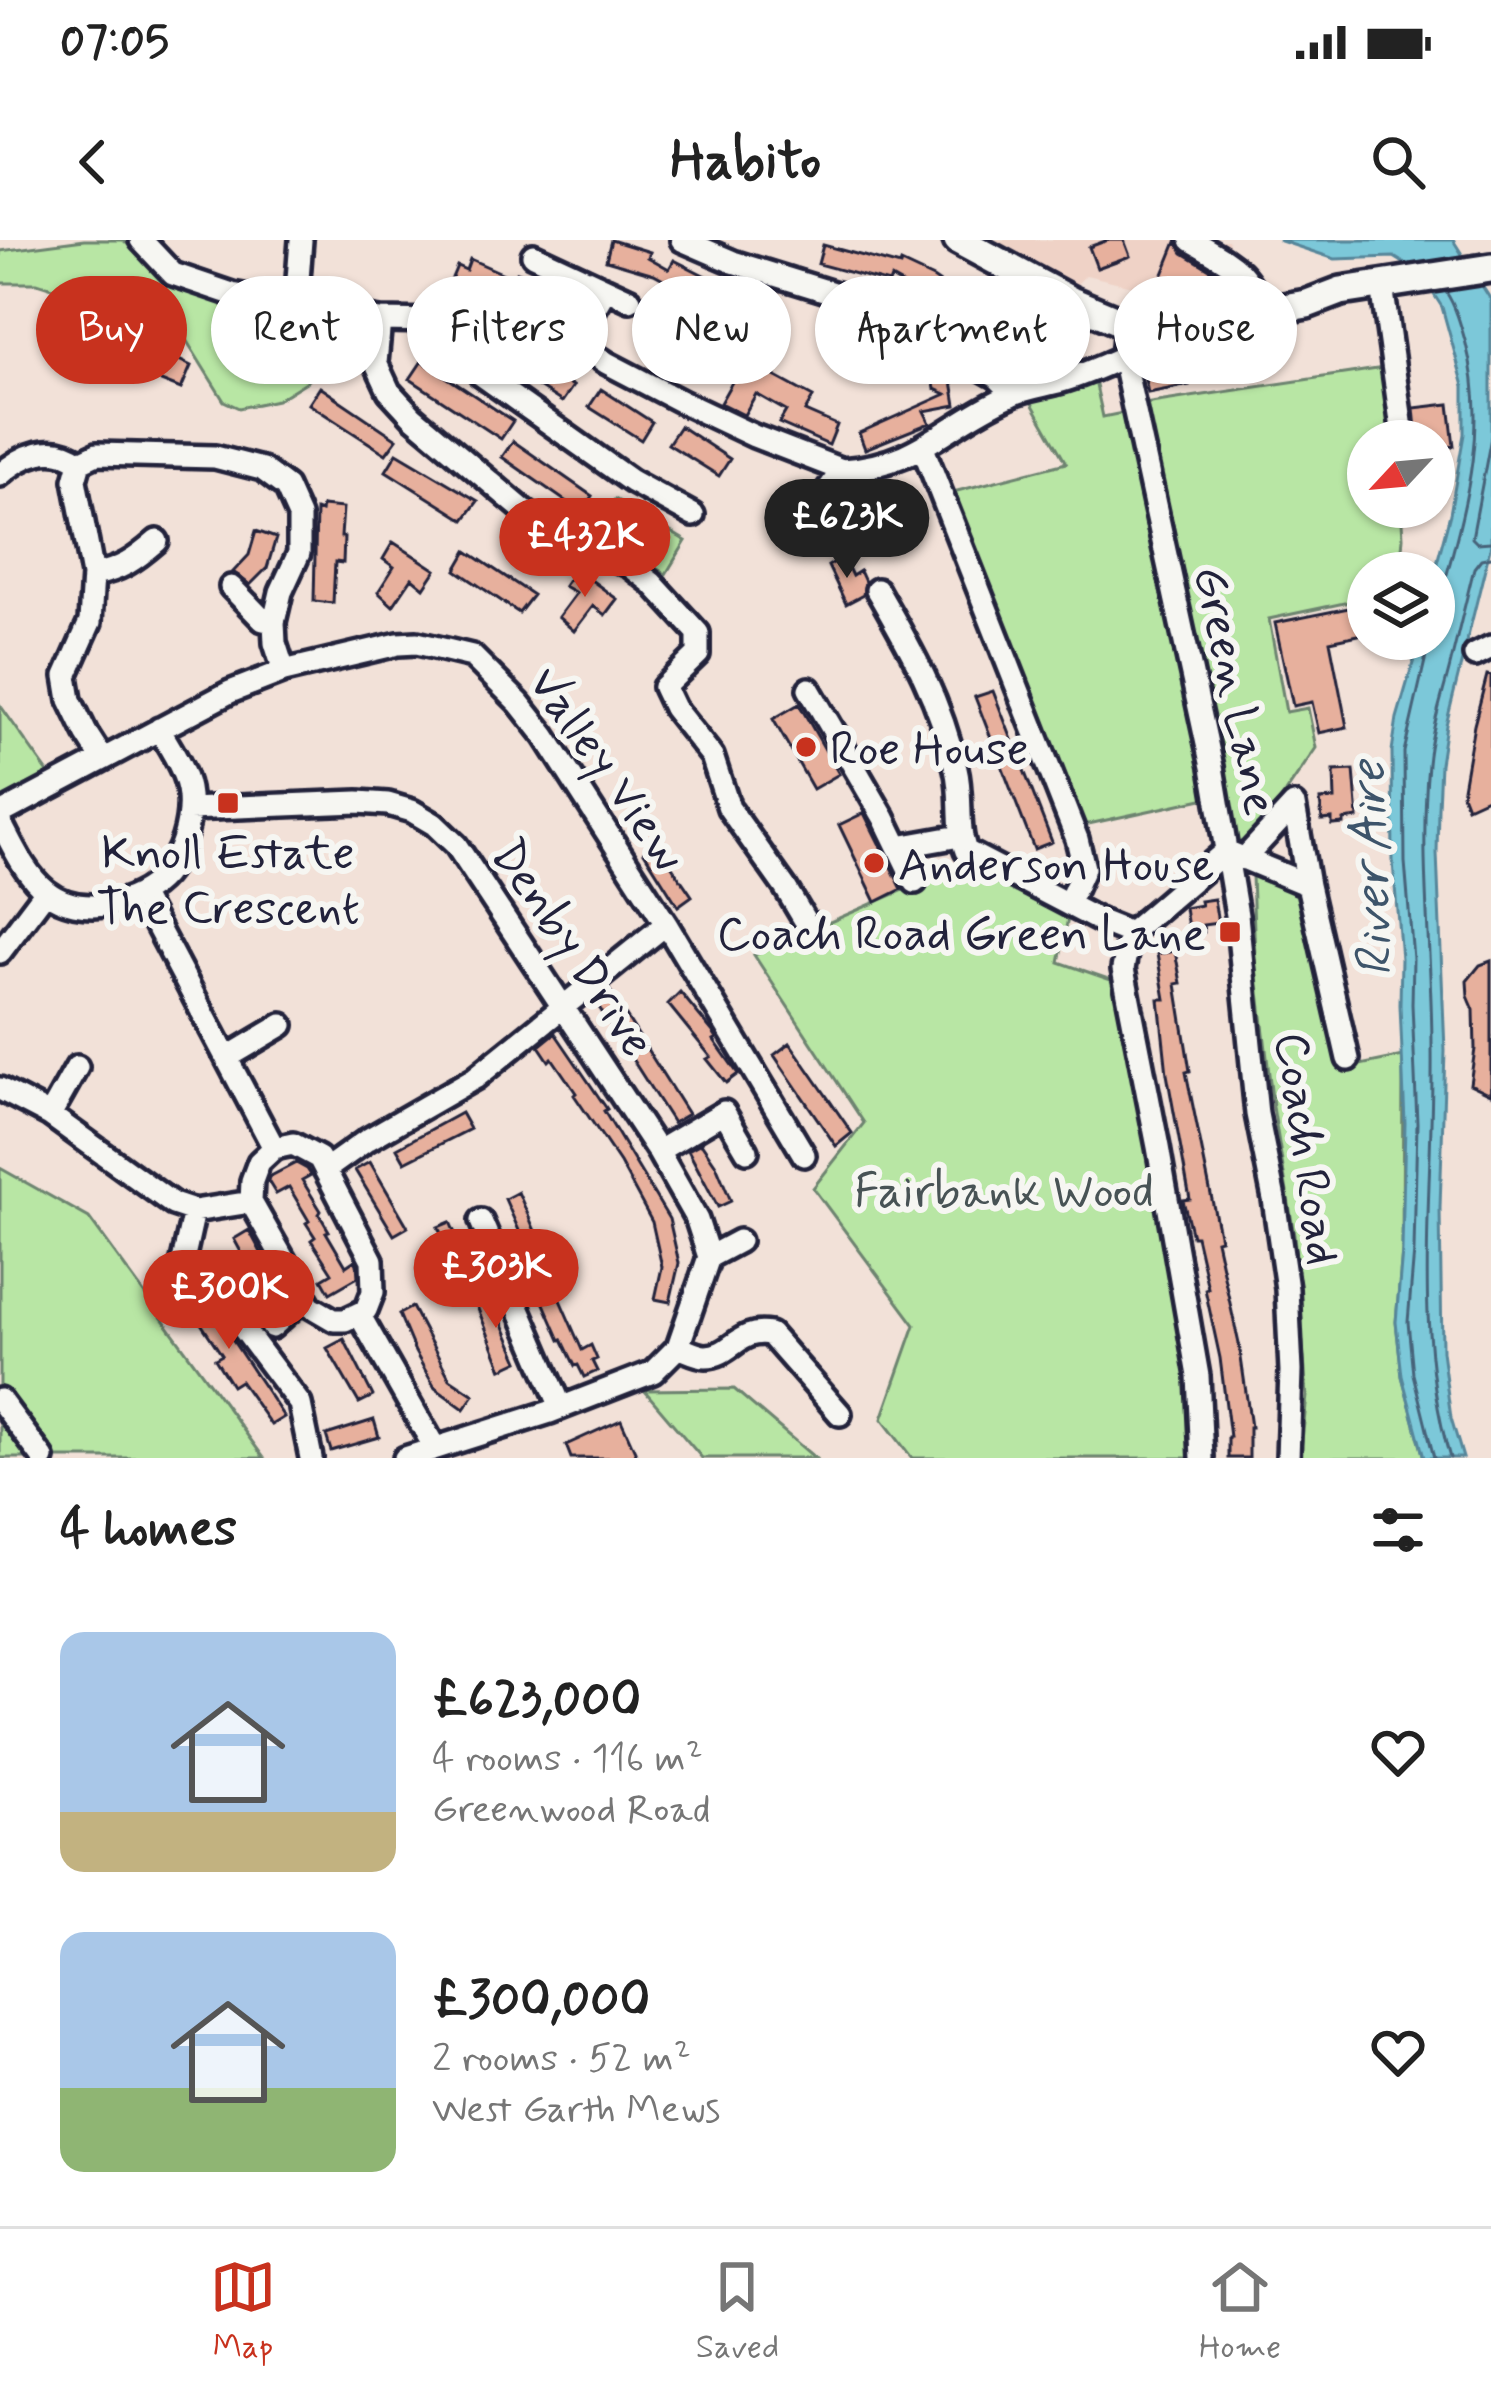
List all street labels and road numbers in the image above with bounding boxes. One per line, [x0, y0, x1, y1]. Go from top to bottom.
street label: Green Lane [1176, 560, 1291, 821]
street label: Valley View [512, 655, 700, 885]
street label: Denby Drive [475, 827, 667, 1071]
street label: Coach Road [1258, 1028, 1353, 1269]

